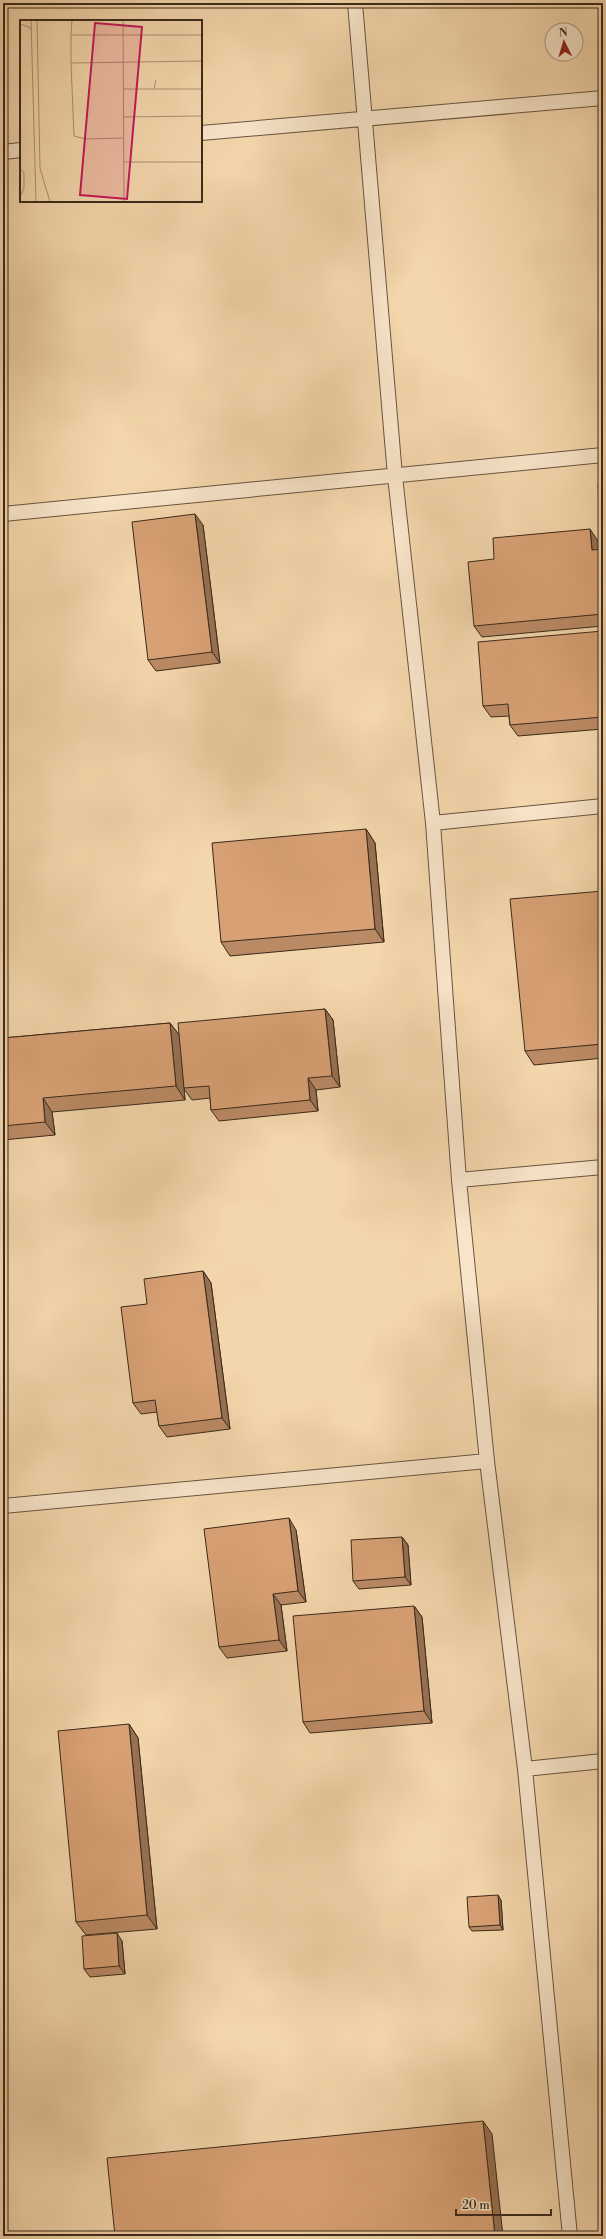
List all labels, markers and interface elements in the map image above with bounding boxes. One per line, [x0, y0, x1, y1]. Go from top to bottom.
inset map [20, 20, 202, 202]
north arrow [544, 22, 584, 62]
text: N [558, 26, 568, 40]
scale bar [456, 2191, 551, 2217]
text: 20 m [462, 2198, 490, 2213]

